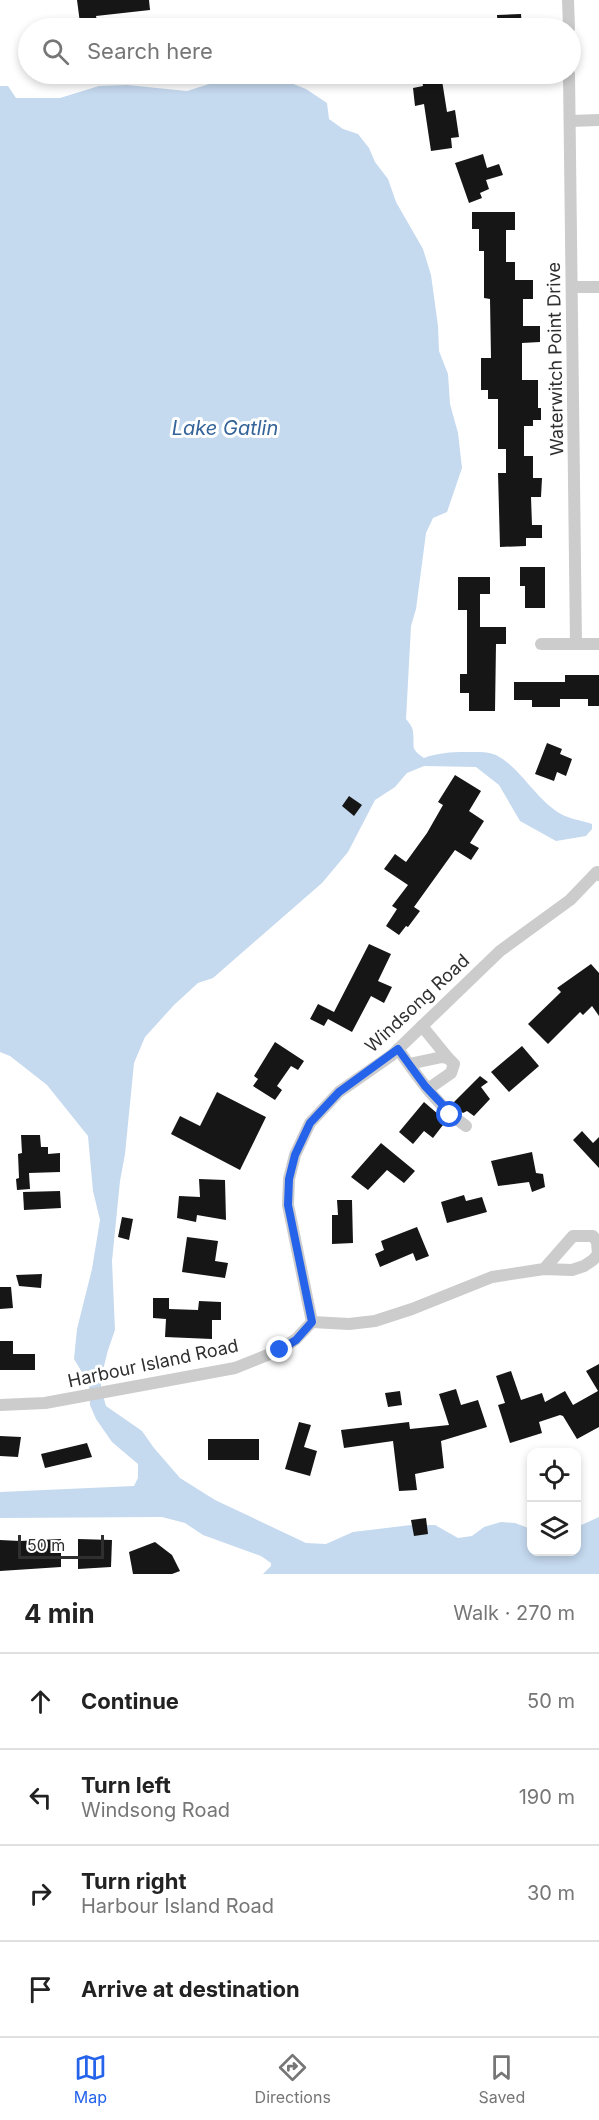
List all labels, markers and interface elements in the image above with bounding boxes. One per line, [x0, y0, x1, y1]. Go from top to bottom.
search box [18, 18, 581, 84]
icon: search [39, 35, 72, 68]
text: Search here [87, 38, 213, 64]
street label: Waterwitch Point Drive [543, 262, 567, 456]
water label: Lake Gatlin [172, 416, 278, 440]
street label: Windsong Road [361, 950, 473, 1056]
route start [436, 1101, 462, 1127]
street label: Harbour Island Road [66, 1335, 240, 1391]
route end [266, 1336, 292, 1362]
map controls [527, 1448, 581, 1556]
button: locate [527, 1448, 581, 1502]
button: layers [527, 1502, 581, 1556]
scale bar [18, 1532, 104, 1560]
text: 50 m [27, 1535, 65, 1555]
text: 4 min [24, 1598, 95, 1629]
text: Walk · 270 m [453, 1601, 575, 1625]
icon: ahead [24, 1685, 57, 1718]
text: Continue [81, 1688, 179, 1714]
text: 50 m [527, 1689, 575, 1713]
text: Turn left [81, 1772, 171, 1798]
icon: left [24, 1781, 57, 1814]
text: 190 m [519, 1785, 575, 1809]
text: Windsong Road [81, 1798, 230, 1822]
text: Turn right [81, 1868, 187, 1894]
icon: right [24, 1877, 57, 1910]
text: 30 m [527, 1881, 575, 1905]
text: Harbour Island Road [81, 1894, 274, 1918]
icon: arrive [24, 1973, 57, 2006]
text: Arrive at destination [81, 1976, 300, 2002]
tab: Map [74, 2051, 107, 2107]
tab: Directions [255, 2051, 331, 2107]
tab: Saved [478, 2051, 525, 2107]

